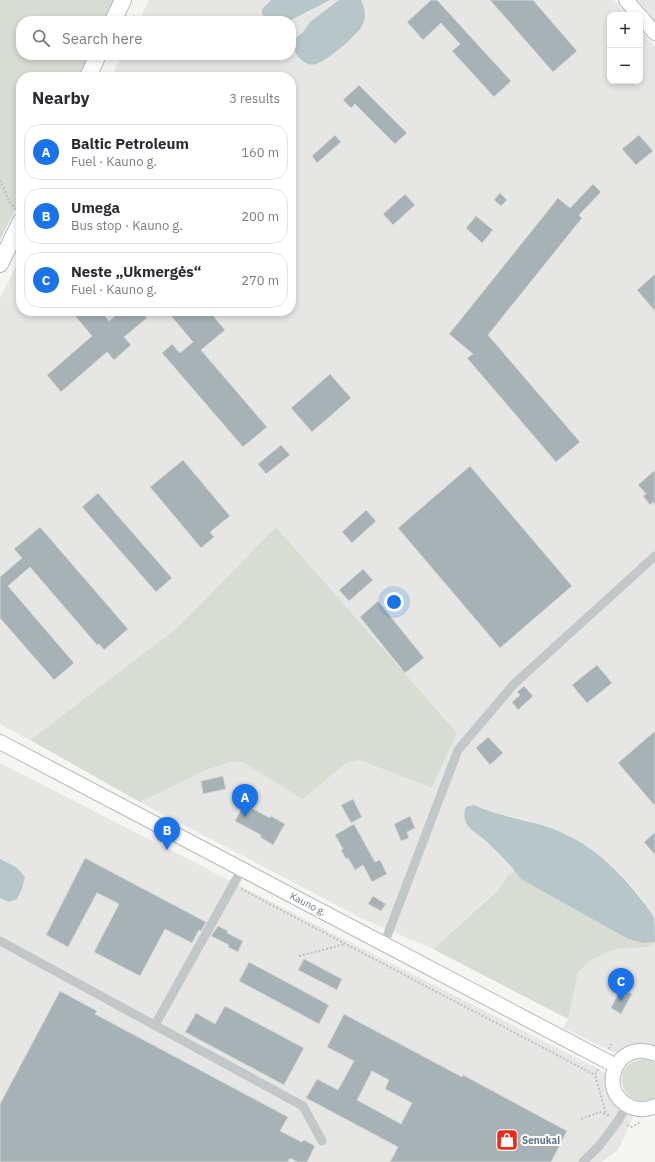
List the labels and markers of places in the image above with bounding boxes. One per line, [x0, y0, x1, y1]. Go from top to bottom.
pin: A [232, 784, 258, 817]
pin: B [154, 817, 180, 850]
pin: C [608, 968, 634, 1001]
shop icon: Senukai [494, 1127, 520, 1153]
place label: Senukai [522, 1134, 560, 1147]

